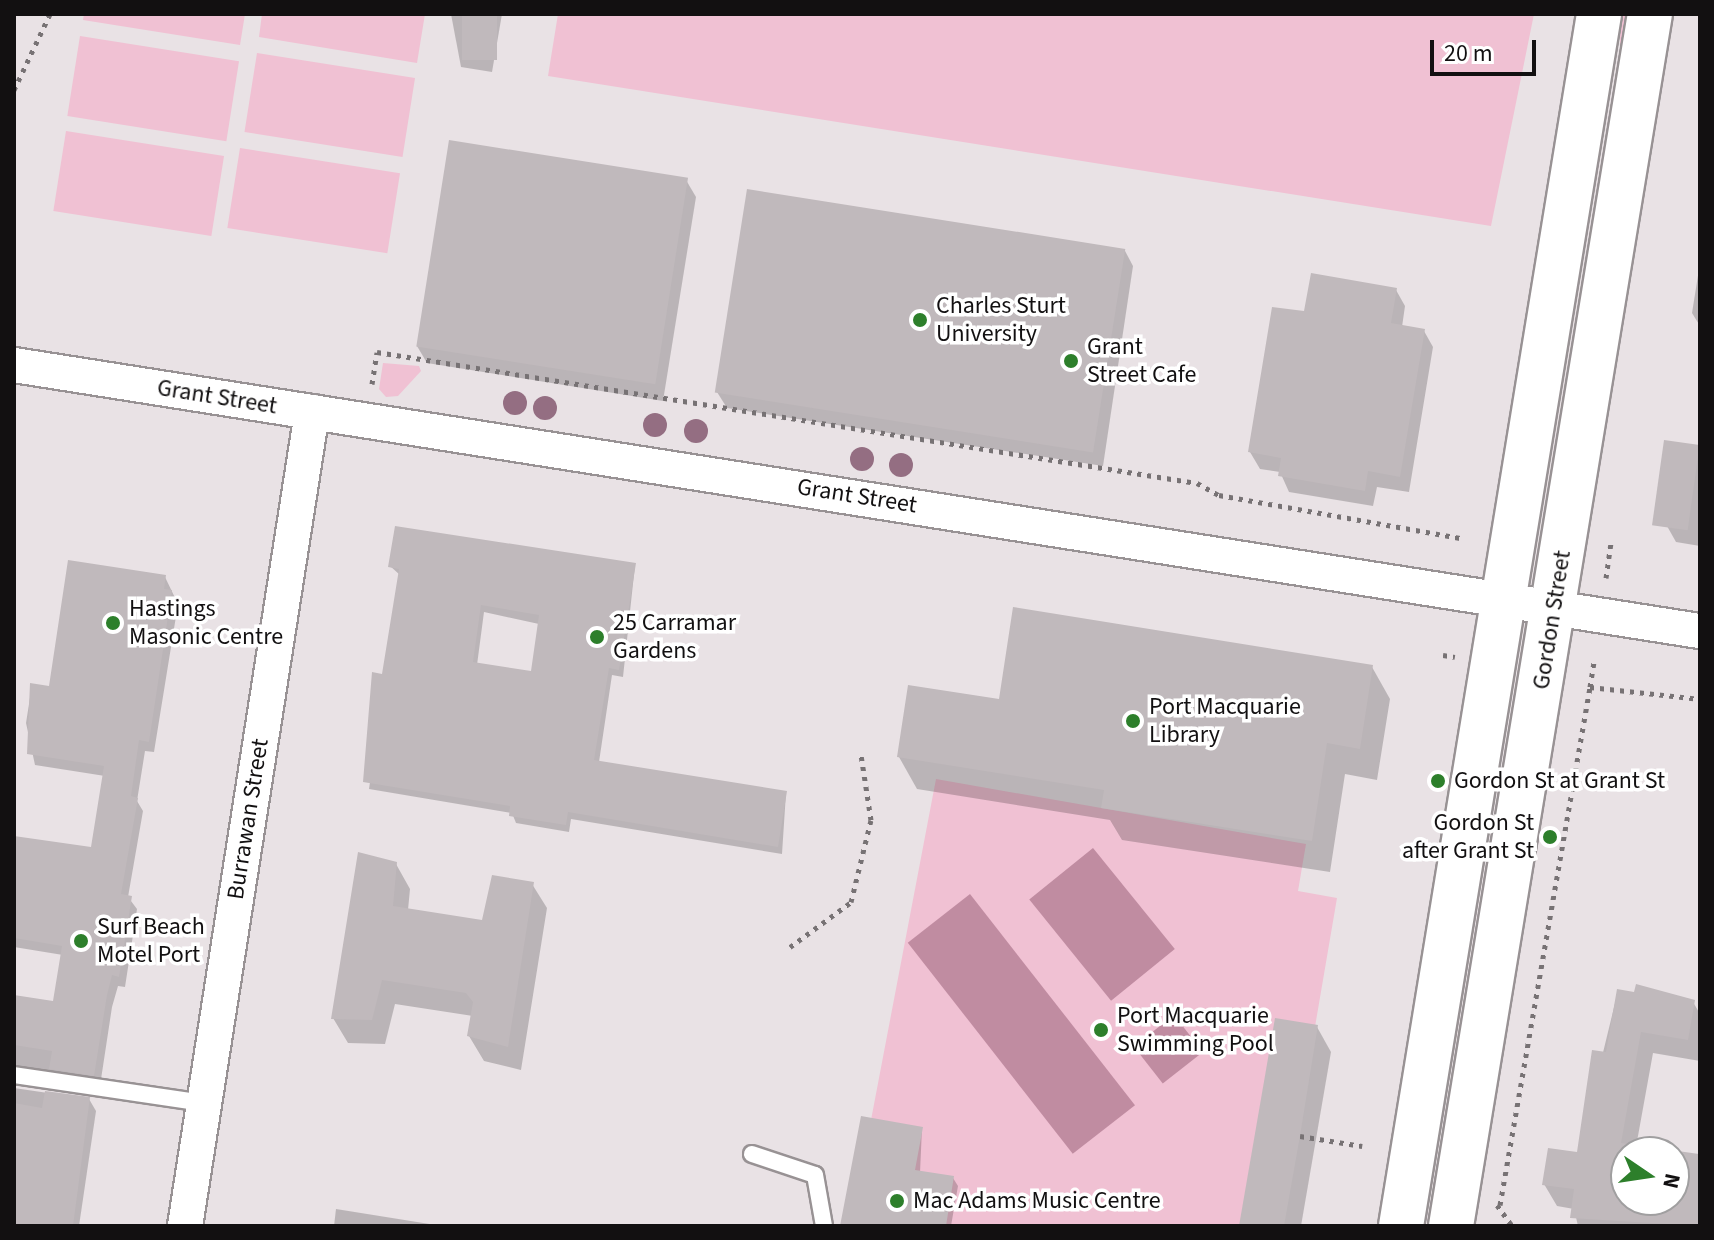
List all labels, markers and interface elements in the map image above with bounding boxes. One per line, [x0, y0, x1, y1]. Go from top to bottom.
scale bar [1434, 24, 1540, 74]
text: 20 m [1444, 36, 1493, 71]
place label: Charles Sturt University [936, 292, 1066, 348]
marker: Charles Sturt University [911, 311, 929, 329]
place label: Grant Street Cafe [1087, 333, 1196, 389]
marker: Grant Street Cafe [1062, 352, 1080, 370]
street label: Grant Street [155, 373, 279, 421]
street label: Grant Street [795, 472, 919, 520]
street label: Gordon Street [1527, 548, 1577, 692]
place label: Hastings Masonic Centre [129, 595, 283, 651]
place label: 25 Carramar Gardens [613, 609, 736, 665]
marker: Hastings Masonic Centre [104, 614, 122, 632]
marker: 25 Carramar Gardens [588, 628, 606, 646]
place label: Port Macquarie Library [1149, 693, 1301, 749]
marker: Port Macquarie Library [1124, 712, 1142, 730]
street label: Burrawan Street [221, 736, 275, 902]
place label: Gordon St at Grant St [1454, 767, 1665, 795]
marker: Gordon St at Grant St [1429, 772, 1447, 790]
place label: Gordon St after Grant St [1402, 809, 1534, 865]
marker: Gordon St after Grant St [1541, 828, 1559, 846]
place label: Surf Beach Motel Port [97, 913, 205, 969]
marker: Surf Beach Motel Port [72, 932, 90, 950]
place label: Port Macquarie Swimming Pool [1117, 1002, 1274, 1058]
marker: Port Macquarie Swimming Pool [1092, 1021, 1110, 1039]
north arrow [1610, 1136, 1690, 1216]
text: N [1654, 1170, 1689, 1192]
place label: Mac Adams Music Centre [913, 1187, 1161, 1215]
marker: Mac Adams Music Centre [888, 1192, 906, 1210]

